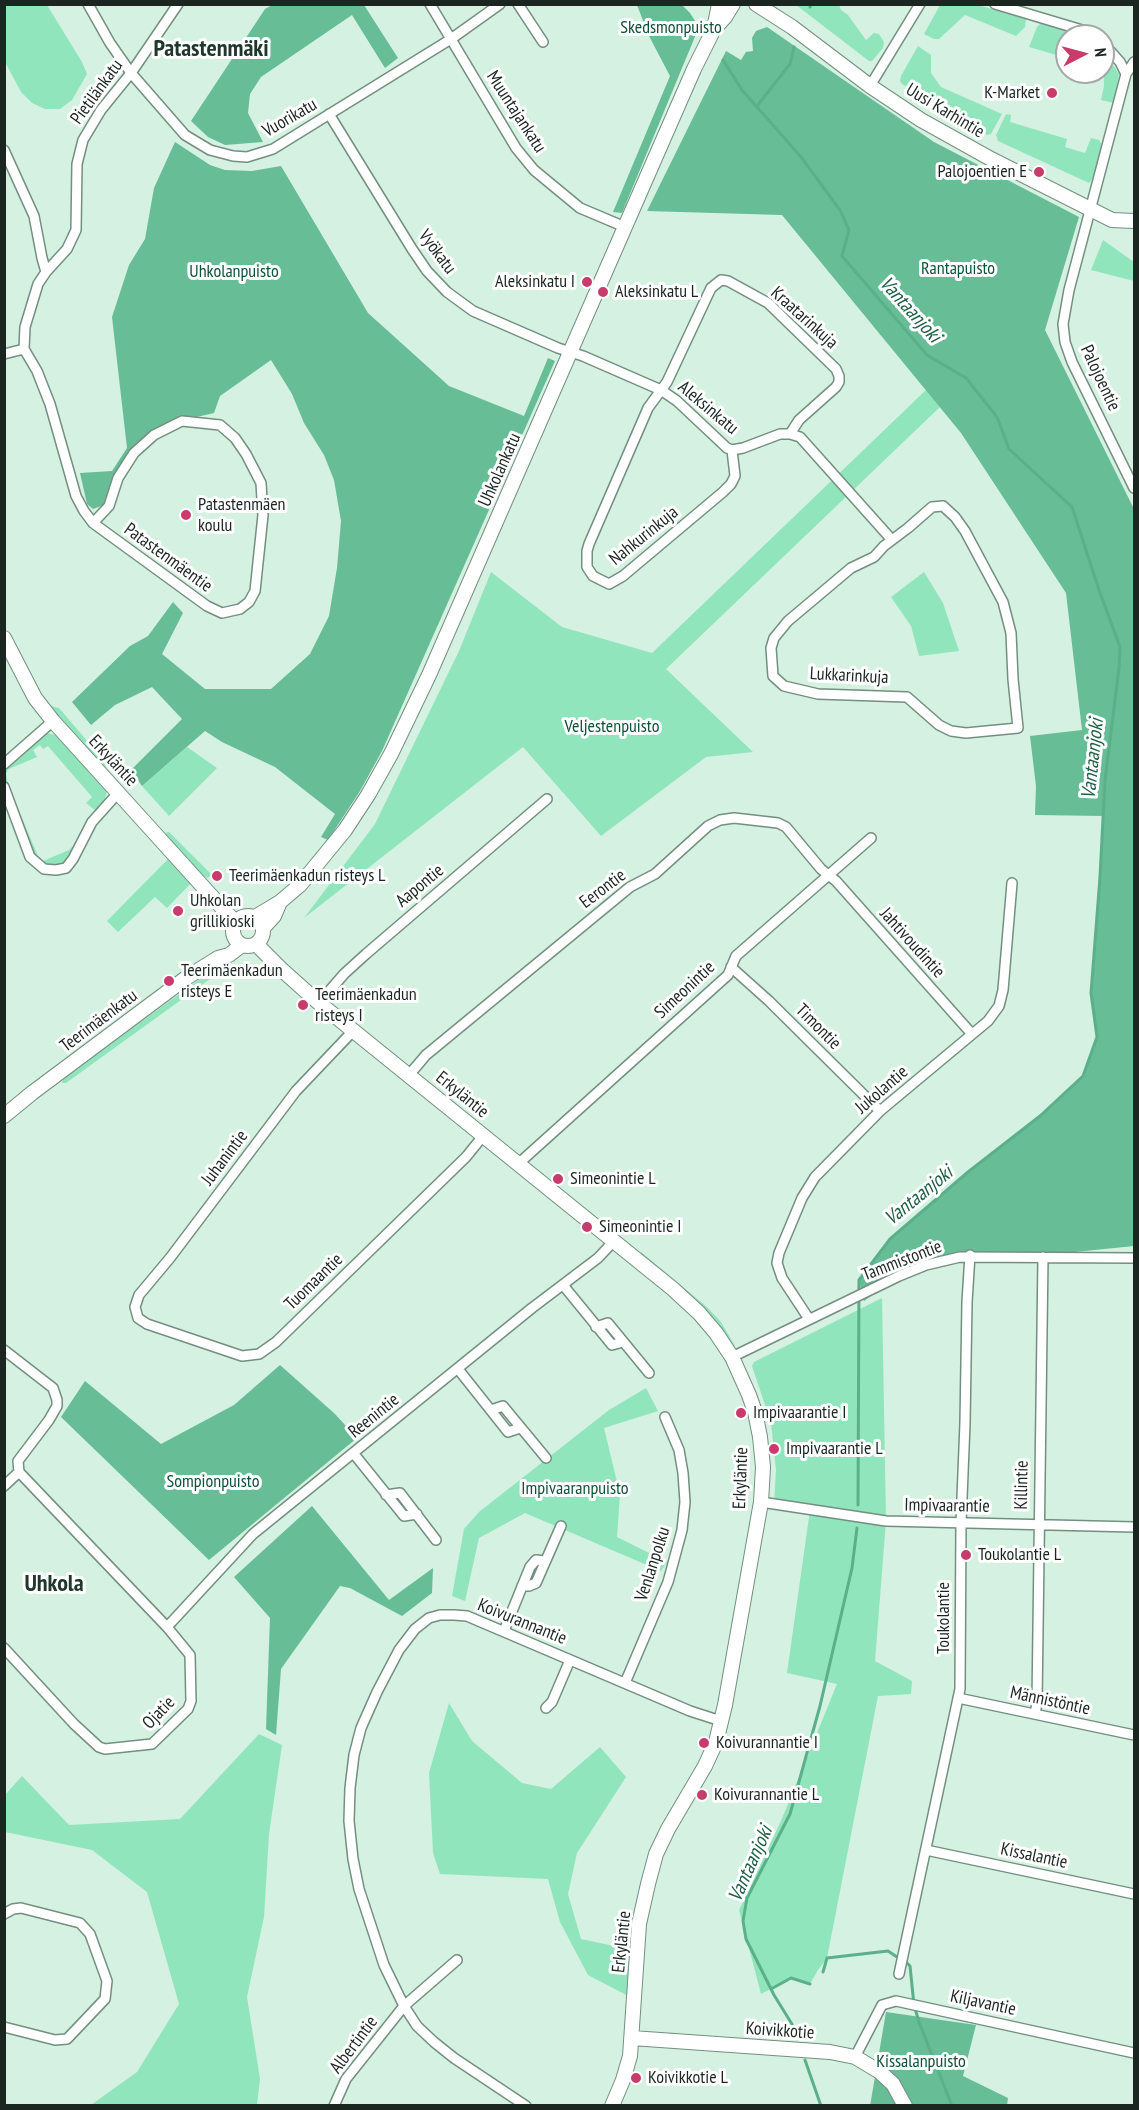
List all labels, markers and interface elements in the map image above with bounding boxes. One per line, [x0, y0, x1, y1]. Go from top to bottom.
park label: Skedsmonpuisto [620, 17, 722, 39]
north arrow [1055, 24, 1115, 84]
district label: Patastenmäki [153, 35, 269, 63]
text: N [1091, 47, 1111, 58]
street label: Pietilänkatu [66, 55, 128, 129]
street label: Muuntajankatu [482, 67, 550, 157]
street label: Uusi Karhintie [902, 79, 988, 143]
place label: K-Market [984, 82, 1040, 104]
marker: K-Market [1045, 86, 1059, 100]
street label: Vuorikatu [259, 94, 321, 142]
place label: Palojoentien E [937, 161, 1027, 183]
marker: Palojoentien E [1032, 165, 1046, 179]
street label: Vyökatu [413, 226, 461, 278]
park label: Rantapuisto [921, 258, 995, 280]
park label: Uhkolanpuisto [189, 261, 279, 283]
place label: Aleksinkatu I [495, 271, 575, 293]
water label: Vantaanjoki [874, 272, 946, 348]
marker: Aleksinkatu I [580, 275, 594, 289]
place label: Aleksinkatu L [615, 281, 698, 303]
street label: Kraatarinkuja [766, 282, 842, 354]
marker: Aleksinkatu L [596, 285, 610, 299]
street label: Palojoentie [1075, 342, 1125, 414]
street label: Aleksinkatu [673, 377, 743, 439]
street label: Uhkolankatu [474, 430, 526, 510]
place label: Patastenmäen koulu [198, 494, 285, 536]
street label: Nahkurinkuja [605, 502, 683, 570]
marker: Patastenmäen koulu [179, 508, 193, 522]
street label: Patastenmäentie [120, 519, 216, 597]
street label: Lukkarinkuja [809, 663, 889, 689]
park label: Veljestenpuisto [565, 716, 659, 738]
water label: Vantaanjoki [1077, 718, 1109, 800]
street label: Erkyläntie [84, 731, 142, 791]
street label: Aapontie [392, 860, 448, 912]
place label: Teerimäenkadun risteys L [229, 865, 386, 887]
street label: Eerontie [576, 865, 630, 913]
marker: Teerimäenkadun risteys L [210, 869, 224, 883]
place label: Uhkolan grillikioski [190, 890, 255, 932]
marker: Uhkolan grillikioski [171, 904, 185, 918]
street label: Jahtivoudintie [875, 904, 949, 982]
street label: Simeonintie [650, 957, 720, 1023]
place label: Teerimäenkadun risteys E [181, 960, 283, 1002]
marker: Teerimäenkadun risteys E [162, 974, 176, 988]
place label: Teerimäenkadun risteys I [315, 984, 417, 1026]
street label: Teerimäenkatu [56, 985, 142, 1057]
marker: Teerimäenkadun risteys I [296, 998, 310, 1012]
street label: Timontie [791, 1000, 845, 1054]
street label: Jukolantie [851, 1061, 913, 1119]
street label: Erkyläntie [431, 1067, 493, 1123]
street label: Juhanintie [197, 1126, 253, 1190]
water label: Vantaanjoki [880, 1161, 958, 1231]
place label: Simeonintie L [570, 1168, 656, 1190]
marker: Simeonintie L [551, 1172, 565, 1186]
place label: Simeonintie I [599, 1216, 681, 1238]
marker: Simeonintie I [580, 1220, 594, 1234]
street label: Tammistontie [859, 1236, 945, 1286]
street label: Tuomaantie [280, 1249, 348, 1315]
street label: Reenintie [344, 1389, 404, 1443]
place label: Impivaarantie I [753, 1402, 846, 1424]
marker: Impivaarantie I [734, 1406, 748, 1420]
place label: Impivaarantie L [786, 1438, 883, 1460]
marker: Impivaarantie L [767, 1442, 781, 1456]
street label: Erkyläntie [729, 1447, 753, 1509]
street label: Killintie [1011, 1460, 1033, 1510]
park label: Sompionpuisto [167, 1471, 259, 1493]
park label: Impivaaranpuisto [521, 1478, 629, 1500]
street label: Impivaarantie [904, 1494, 990, 1518]
street label: Venlanpolku [631, 1524, 675, 1604]
place label: Toukolantie L [978, 1544, 1061, 1566]
marker: Toukolantie L [959, 1548, 973, 1562]
district label: Uhkola [24, 1570, 84, 1598]
street label: Toukolantie [933, 1582, 955, 1654]
street label: Koivurannantie [474, 1594, 570, 1650]
street label: Männistöntie [1008, 1682, 1092, 1720]
street label: Ojatie [138, 1692, 180, 1734]
place label: Koivurannantie I [716, 1732, 818, 1754]
marker: Koivurannantie I [697, 1736, 711, 1750]
place label: Koivurannantie L [714, 1784, 819, 1806]
marker: Koivurannantie L [695, 1788, 709, 1802]
water label: Vantaanjoki [724, 1822, 778, 1906]
street label: Kissalantie [999, 1838, 1069, 1874]
street label: Erkyläntie [608, 1910, 636, 1974]
street label: Kiljavantie [948, 1986, 1018, 2020]
street label: Albertintie [325, 2012, 383, 2078]
street label: Koivikkotie [745, 2018, 815, 2044]
park label: Kissalanpuisto [876, 2051, 966, 2073]
place label: Koivikkotie L [648, 2067, 728, 2089]
marker: Koivikkotie L [629, 2071, 643, 2085]

